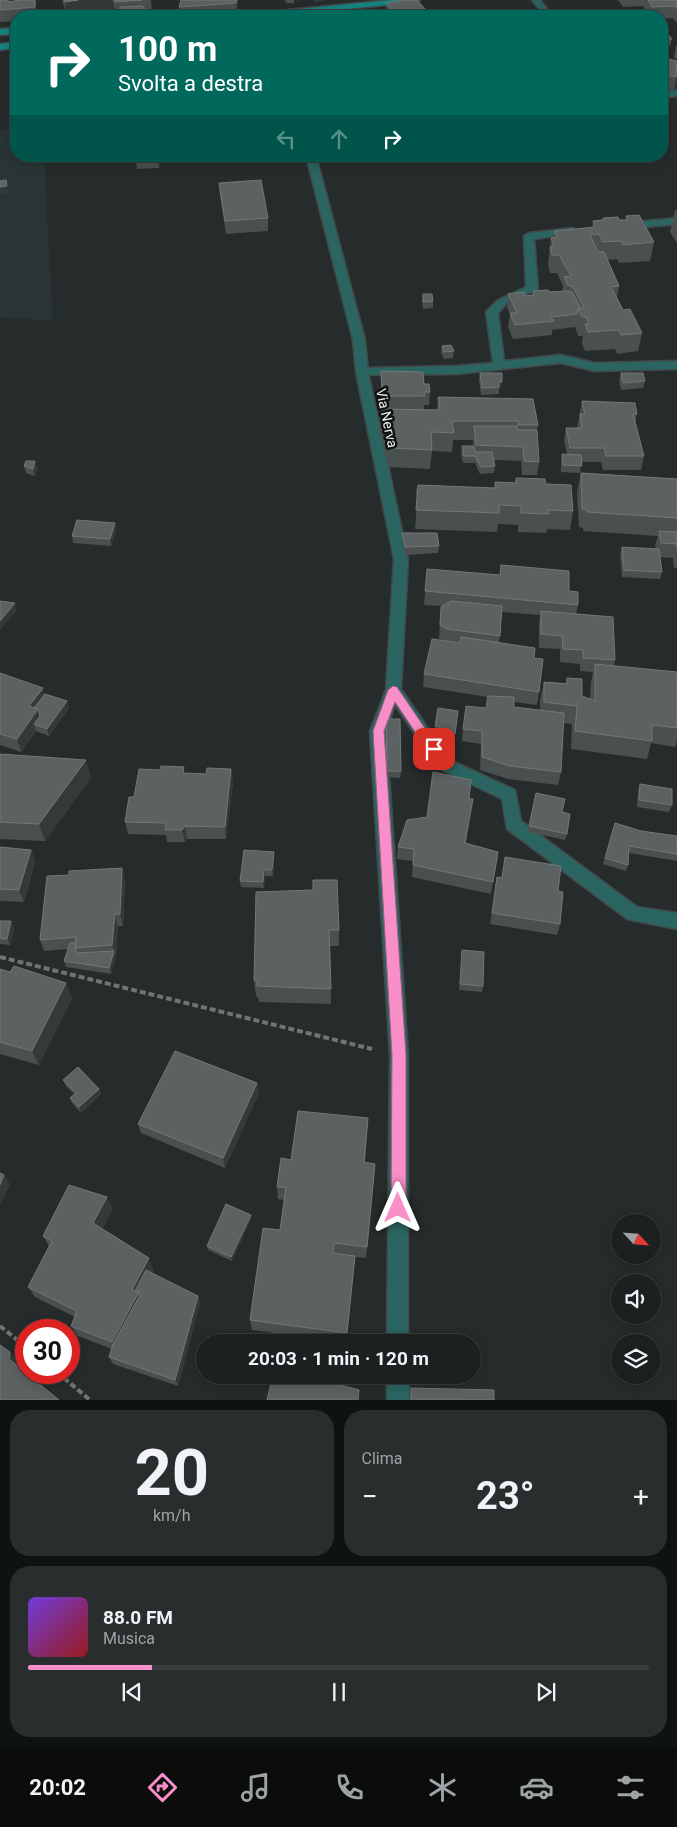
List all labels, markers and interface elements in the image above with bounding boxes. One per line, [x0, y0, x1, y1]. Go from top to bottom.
text: 100 m [118, 29, 217, 70]
icon: right [35, 30, 100, 95]
text: Svolta a destra [118, 71, 263, 96]
icon: left [272, 125, 300, 153]
icon: ahead [325, 125, 353, 153]
icon: right [378, 125, 406, 153]
street label: Via Nerva [373, 387, 401, 449]
pin [413, 728, 455, 770]
icon: arrive [420, 735, 448, 763]
position arrow [371, 1181, 423, 1233]
north arrow [611, 1214, 661, 1264]
map controls [611, 1214, 661, 1384]
button: sound [611, 1274, 661, 1324]
speed limit sign: 30 [15, 1319, 80, 1384]
button: layers [611, 1334, 661, 1384]
text: 20:03 · 1 min · 120 m [248, 1347, 429, 1370]
text: 20 [134, 1435, 209, 1511]
text: Clima [362, 1449, 402, 1468]
text: 23° [476, 1474, 535, 1518]
text: − [362, 1480, 378, 1513]
text: + [633, 1480, 649, 1513]
text: km/h [153, 1506, 191, 1525]
text: 88.0 FM [103, 1606, 173, 1629]
text: Musica [103, 1629, 155, 1648]
icon: previous [118, 1678, 146, 1706]
icon: pause [325, 1678, 353, 1706]
icon: next [532, 1678, 560, 1706]
icon: directions [145, 1770, 180, 1805]
icon: music [238, 1770, 273, 1805]
icon: phone [332, 1770, 367, 1805]
icon: climate [425, 1770, 460, 1805]
icon: car [519, 1770, 554, 1805]
icon: filters [613, 1770, 648, 1805]
text: 20:02 [29, 1775, 86, 1800]

